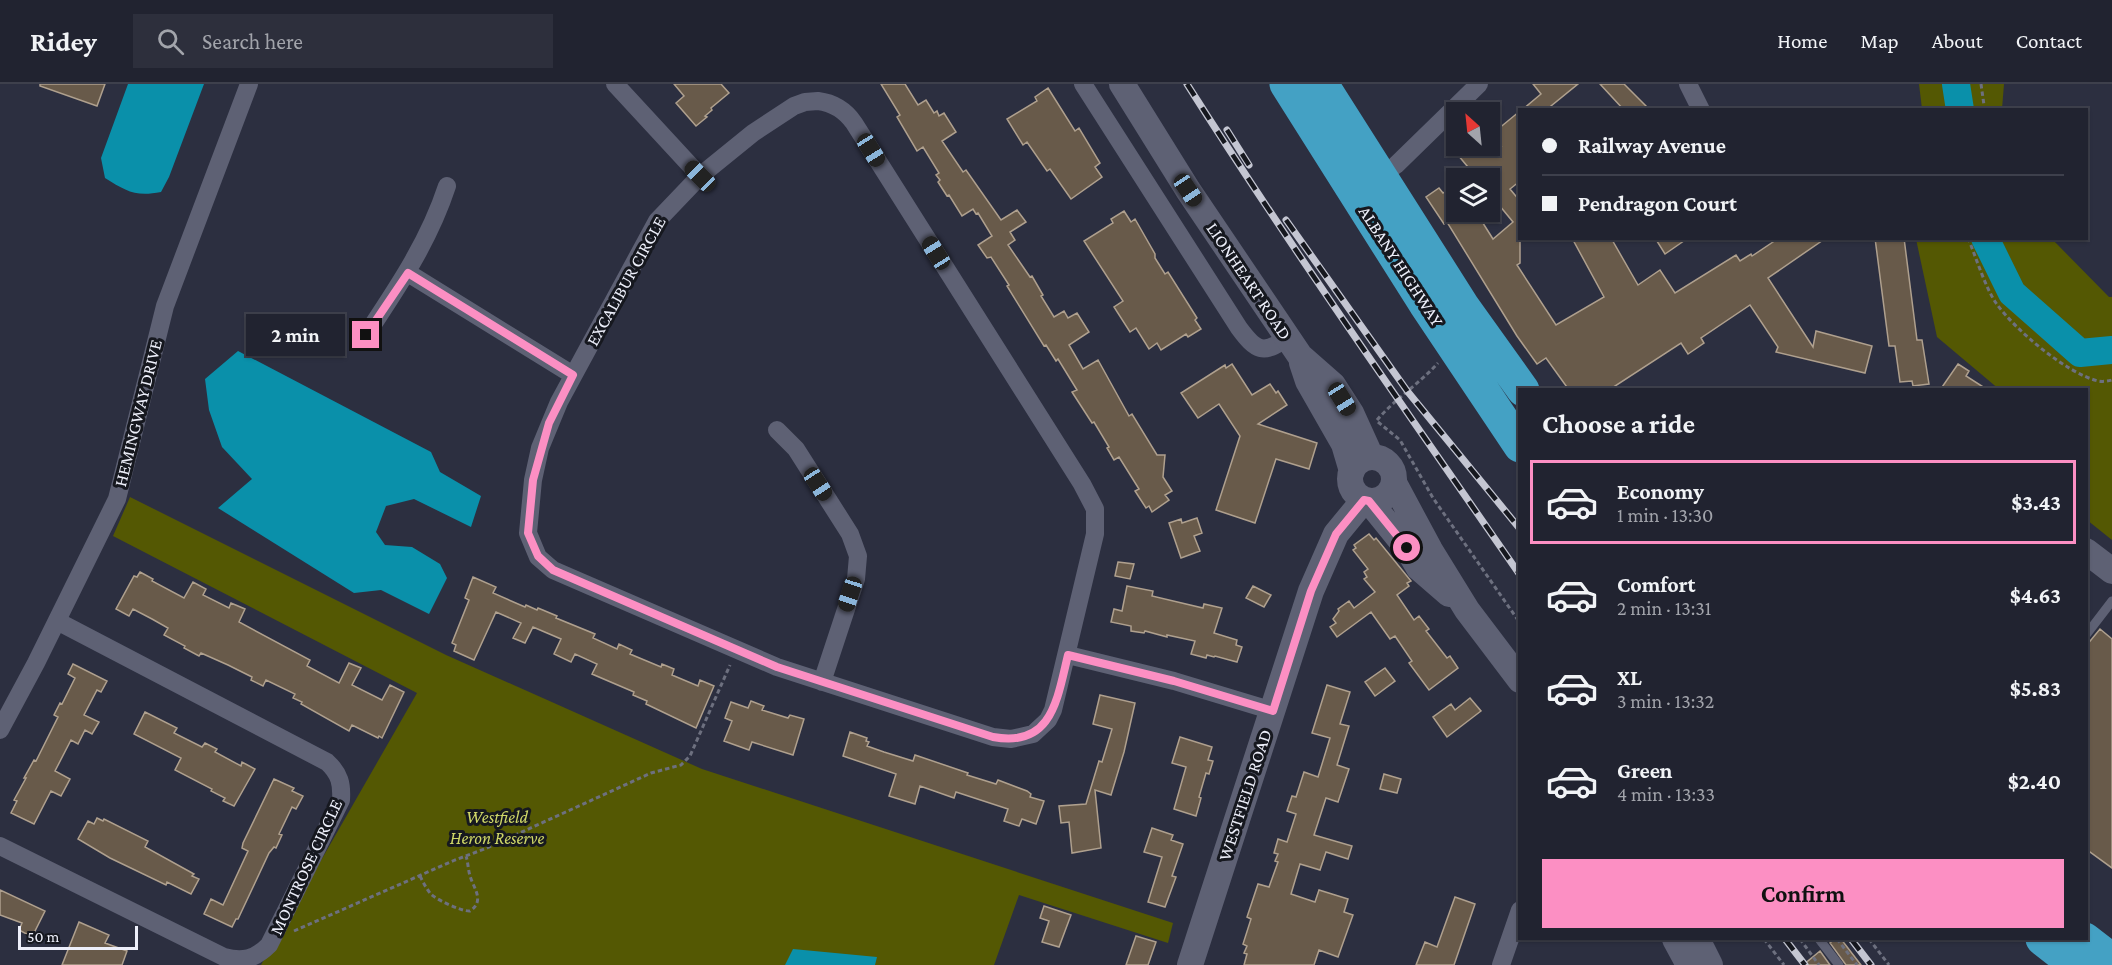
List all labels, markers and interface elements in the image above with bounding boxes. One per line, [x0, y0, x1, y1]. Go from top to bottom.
search box [133, 14, 553, 68]
icon: search [154, 25, 187, 58]
text: Ridey [30, 26, 97, 57]
text: Search here [202, 29, 303, 54]
text: Home [1777, 29, 1827, 53]
text: Map [1860, 29, 1899, 53]
text: About [1932, 29, 1983, 53]
text: Contact [2016, 29, 2082, 53]
north arrow [1446, 102, 1500, 156]
map controls [1446, 102, 1500, 222]
car [854, 130, 888, 170]
text: Railway Avenue [1578, 133, 1726, 158]
car [681, 157, 719, 195]
button: layers [1446, 168, 1500, 222]
car [1170, 170, 1206, 210]
text: Pendragon Court [1578, 191, 1737, 216]
street label: ALBANY HIGHWAY [1355, 202, 1448, 330]
street label: EXCALIBUR CIRCLE [582, 213, 670, 349]
street label: LIONHEART ROAD [1202, 219, 1296, 343]
car [919, 233, 953, 273]
callout: 2 min [246, 314, 345, 356]
route end [352, 321, 379, 348]
text: 2 min [271, 324, 320, 346]
street label: HEMINGWAY DRIVE [110, 337, 166, 489]
car [1325, 379, 1359, 419]
text: Choose a ride [1542, 409, 1695, 439]
car [801, 464, 835, 504]
icon: car [1545, 475, 1599, 529]
text: Economy [1617, 479, 1704, 504]
text: $3.43 [2011, 490, 2061, 515]
text: 1 min · 13:30 [1617, 504, 1713, 526]
route start [1393, 534, 1420, 561]
icon: car [1545, 568, 1599, 622]
text: Comfort [1617, 572, 1695, 597]
car [836, 574, 864, 614]
text: $4.63 [2010, 583, 2061, 608]
text: 2 min · 13:31 [1617, 597, 1711, 619]
icon: car [1545, 661, 1599, 715]
text: XL [1617, 665, 1642, 690]
text: $5.83 [2010, 676, 2061, 701]
text: 3 min · 13:32 [1617, 690, 1714, 712]
street label: WESTFIELD ROAD [1214, 727, 1276, 863]
icon: car [1545, 754, 1599, 808]
text: Green [1617, 758, 1673, 783]
text: $2.40 [2008, 769, 2061, 794]
text: 4 min · 13:33 [1617, 783, 1715, 805]
street label: MONTROSE CIRCLE [266, 796, 346, 938]
park label: Westfield Heron Reserve [450, 807, 545, 848]
button: Confirm [1542, 859, 2064, 928]
scale bar [18, 923, 138, 950]
text: 50 m [27, 928, 59, 945]

